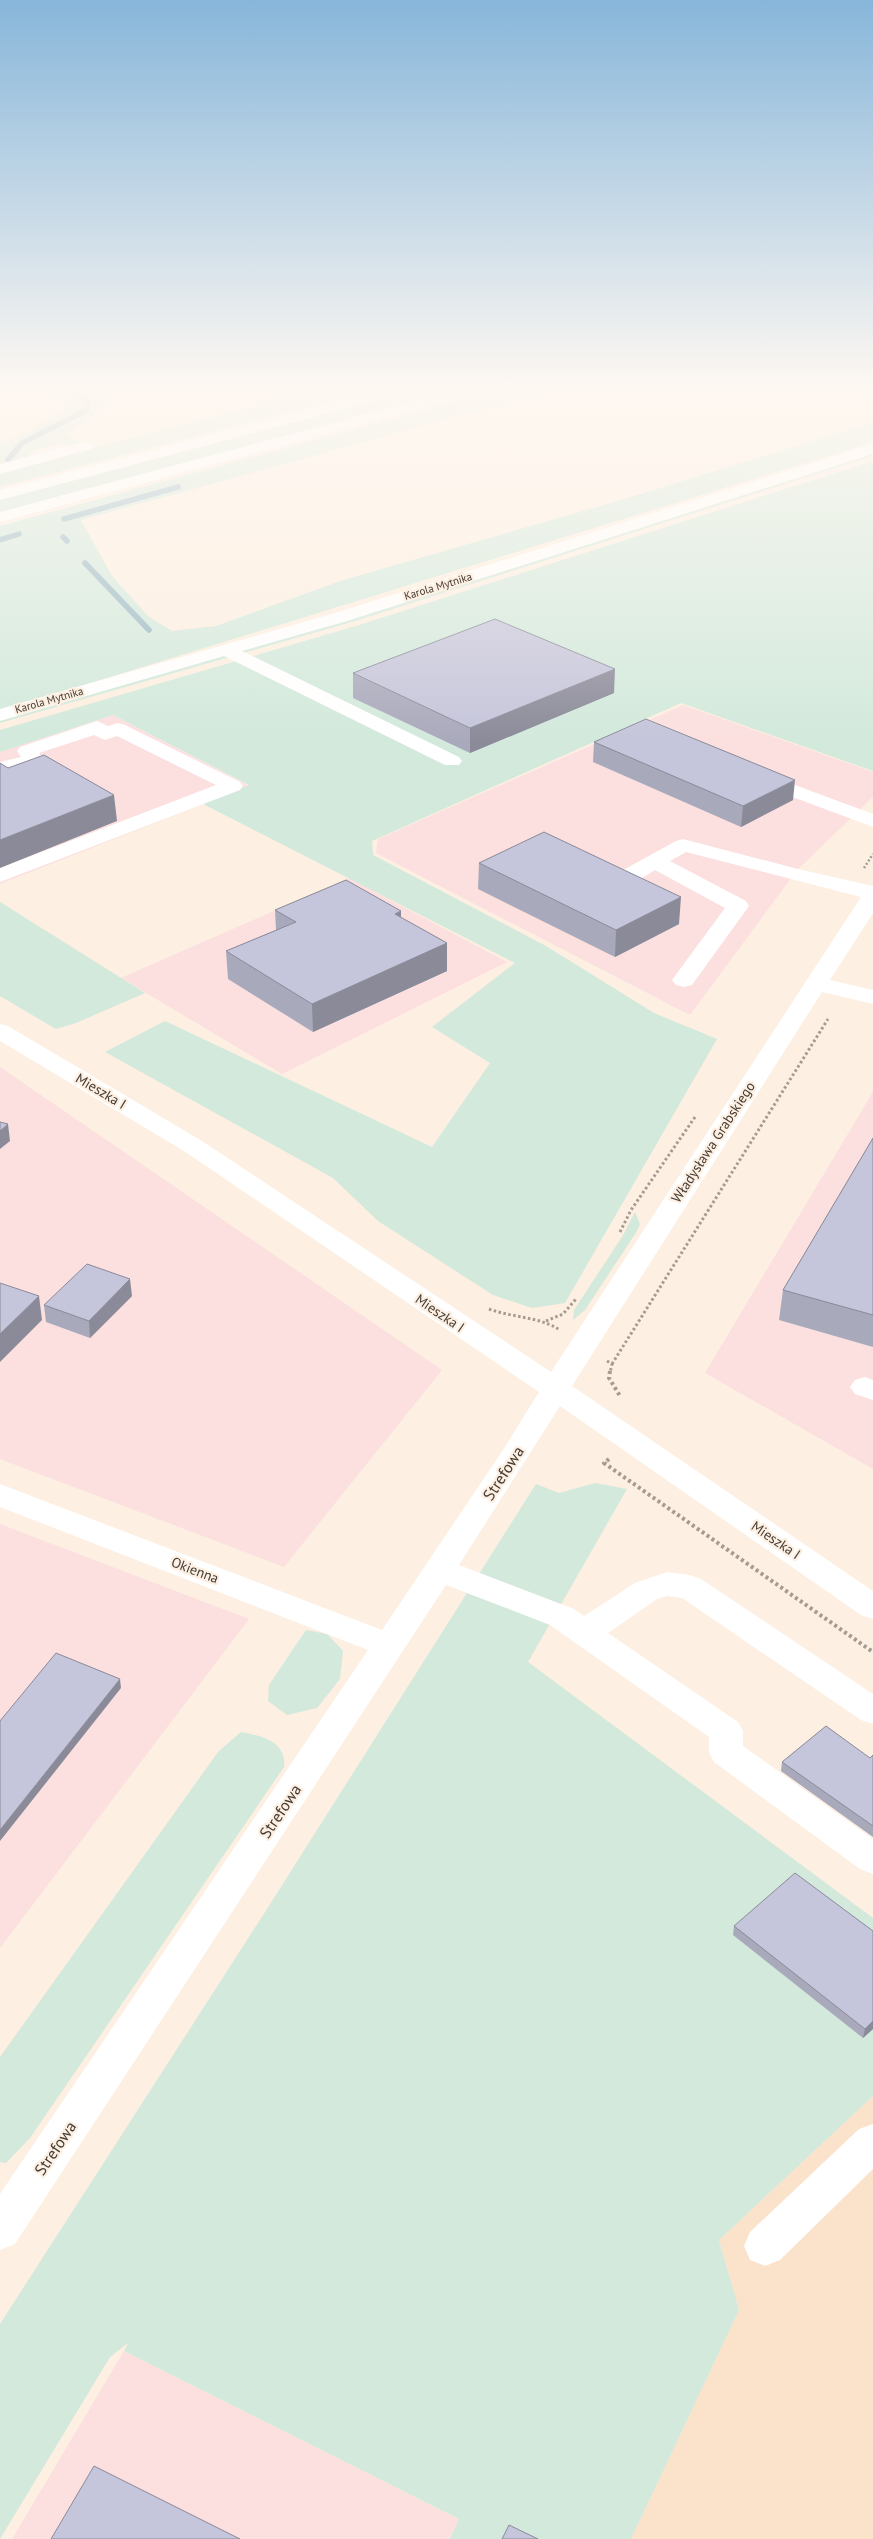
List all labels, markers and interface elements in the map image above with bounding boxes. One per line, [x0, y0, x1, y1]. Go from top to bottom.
street label: Karola Mytnika [402, 569, 474, 603]
street label: Karola Mytnika [13, 684, 85, 716]
street label: Mieszka I [73, 1069, 129, 1113]
street label: Władysława Grabskiego [667, 1078, 759, 1206]
street label: Mieszka I [412, 1290, 468, 1336]
street label: Strefowa [478, 1442, 528, 1504]
street label: Mieszka I [748, 1517, 804, 1563]
street label: Okienna [169, 1553, 221, 1587]
street label: Strefowa [255, 1780, 305, 1842]
street label: Strefowa [30, 2117, 80, 2179]

